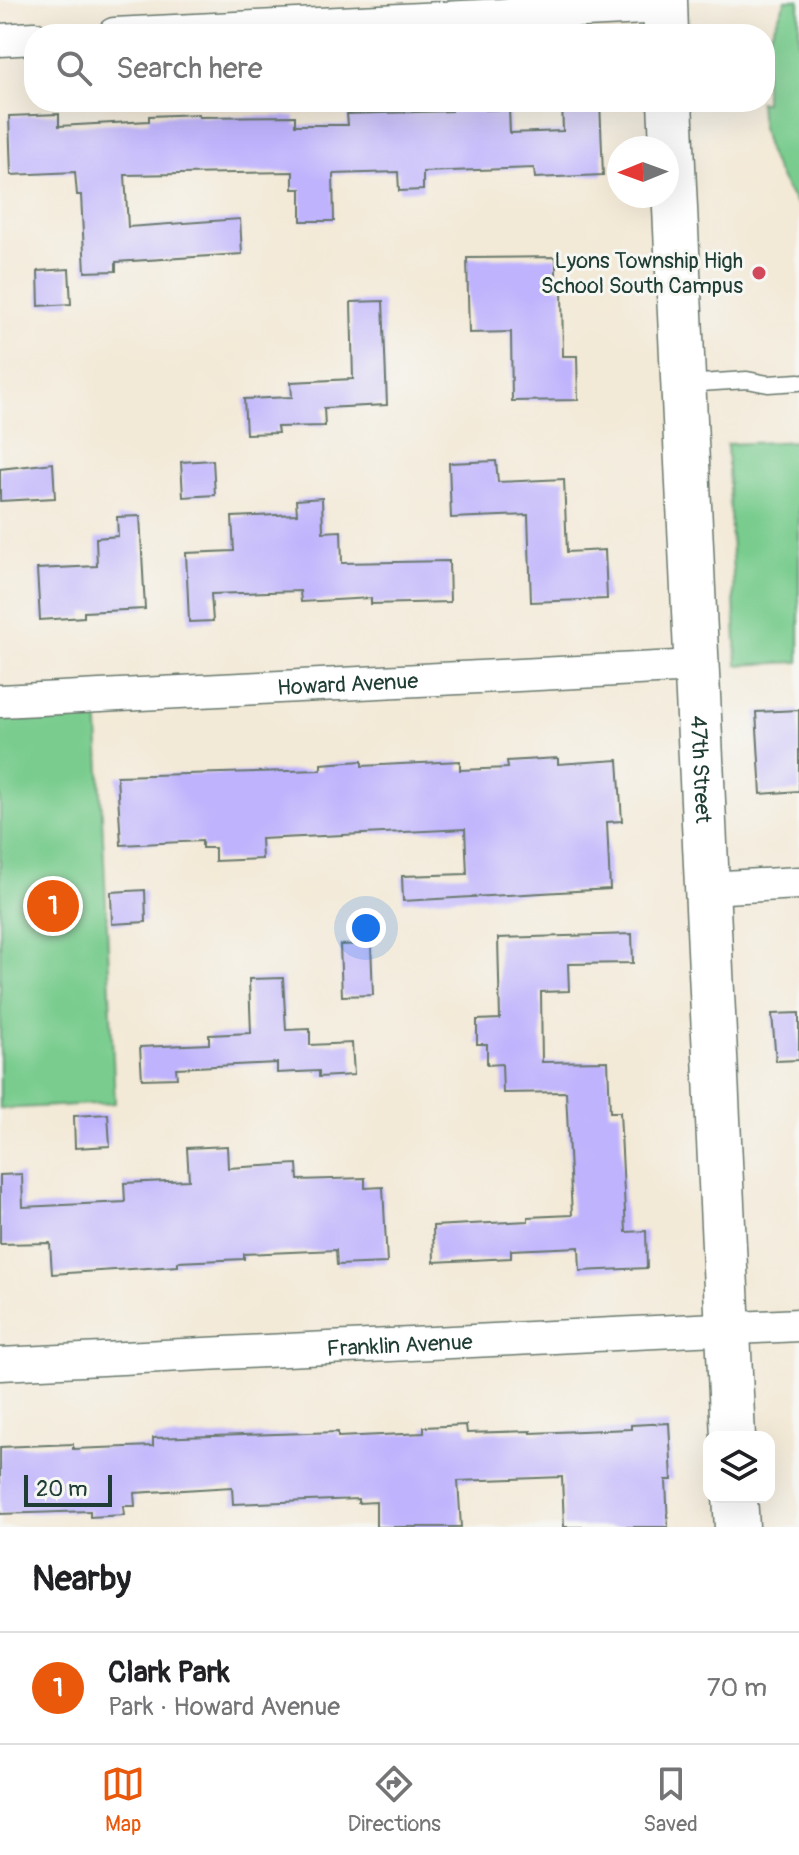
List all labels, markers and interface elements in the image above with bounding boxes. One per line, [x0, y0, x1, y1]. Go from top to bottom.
search box [24, 24, 775, 112]
icon: search [52, 46, 96, 90]
text: Search here [116, 50, 263, 87]
north arrow [607, 136, 679, 208]
place label: Lyons Township High School South Campus [541, 247, 743, 300]
marker: Lyons Township High School South Campus [750, 264, 768, 282]
street label: Howard Avenue [276, 667, 419, 702]
street label: 47th Street [684, 715, 717, 824]
pin: 1 [27, 876, 79, 936]
your location [346, 908, 386, 948]
street label: Franklin Avenue [326, 1328, 473, 1363]
map controls [703, 1431, 775, 1503]
button: layers [703, 1431, 775, 1503]
scale bar [24, 1471, 112, 1507]
text: 20 m [36, 1475, 88, 1503]
text: Nearby [32, 1558, 131, 1601]
text: Clark Park [108, 1654, 230, 1691]
text: 1 [53, 1672, 63, 1704]
text: 70 m [707, 1672, 767, 1704]
text: Park · Howard Avenue [108, 1691, 340, 1723]
tab: Map [101, 1762, 145, 1838]
tab: Directions [348, 1762, 441, 1838]
tab: Saved [643, 1762, 698, 1838]

